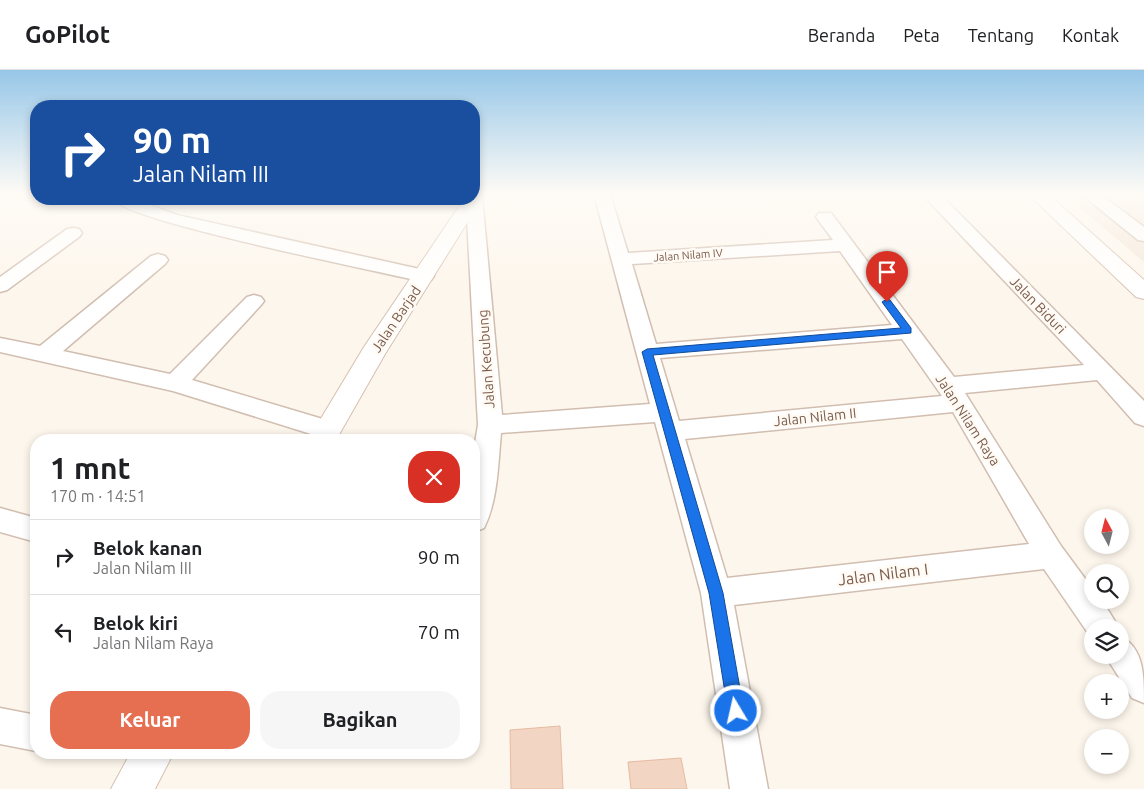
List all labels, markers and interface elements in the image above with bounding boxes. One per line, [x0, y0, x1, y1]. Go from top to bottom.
text: GoPilot [25, 21, 110, 48]
text: Beranda [808, 25, 875, 45]
text: Peta [903, 25, 940, 45]
text: Tentang [968, 25, 1034, 45]
text: Kontak [1062, 25, 1119, 45]
icon: right [50, 120, 115, 185]
text: 90 m [133, 120, 211, 160]
text: Jalan Nilam III [133, 161, 269, 186]
street label: Jalan Nilam IV [653, 247, 723, 263]
pin [866, 251, 908, 302]
icon: arrive [873, 258, 901, 286]
street label: Jalan Biduri [1007, 273, 1069, 337]
street label: Jalan Barjad [368, 283, 424, 355]
street label: Jalan Kecubung [475, 309, 497, 409]
street label: Jalan Nilam Raya [933, 371, 1003, 469]
street label: Jalan Nilam II [773, 405, 857, 429]
text: 1 mnt [50, 451, 130, 485]
button: close [408, 451, 460, 503]
text: 170 m · 14:51 [50, 487, 146, 505]
north arrow [1084, 509, 1129, 554]
map controls [1084, 509, 1129, 774]
text: Belok kanan [93, 537, 202, 559]
icon: right [50, 543, 78, 571]
text: 90 m [418, 546, 460, 568]
text: Jalan Nilam III [93, 559, 192, 577]
street label: Jalan Nilam I [837, 560, 929, 588]
button: search [1084, 564, 1129, 609]
text: Belok kiri [93, 612, 178, 634]
icon: left [50, 618, 78, 646]
button: layers [1084, 619, 1129, 664]
text: 70 m [418, 621, 460, 643]
text: Jalan Nilam Raya [93, 634, 214, 652]
button: + [1084, 674, 1129, 719]
position arrow [709, 684, 761, 736]
button: Keluar [50, 691, 250, 749]
button: Bagikan [260, 691, 460, 749]
button: − [1084, 729, 1129, 774]

